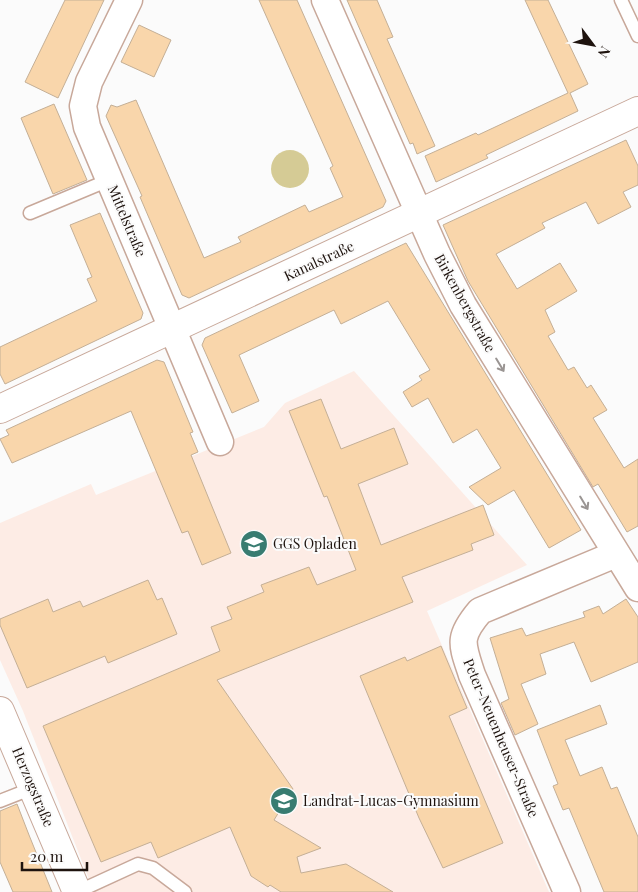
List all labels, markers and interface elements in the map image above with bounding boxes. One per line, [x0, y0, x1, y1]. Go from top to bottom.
north arrow [568, 20, 618, 70]
text: N [594, 43, 615, 61]
street label: Mittelstraße [104, 182, 151, 260]
street label: Kanalstraße [281, 236, 357, 285]
street label: Birkenbergstraße [431, 250, 500, 355]
one-way arrow [495, 357, 505, 371]
one-way arrow [580, 496, 590, 510]
school or university icon: GGS Opladen [239, 529, 269, 559]
place label: GGS Opladen [273, 534, 357, 553]
street label: Peter-Neuenheuser-Straße [459, 655, 544, 820]
street label: Herzogstraße [8, 744, 59, 830]
school or university icon: Landrat-Lucas-Gymnasium [269, 786, 299, 816]
place label: Landrat-Lucas-Gymnasium [303, 791, 479, 810]
scale bar [22, 840, 88, 872]
text: 20 m [30, 846, 64, 866]

